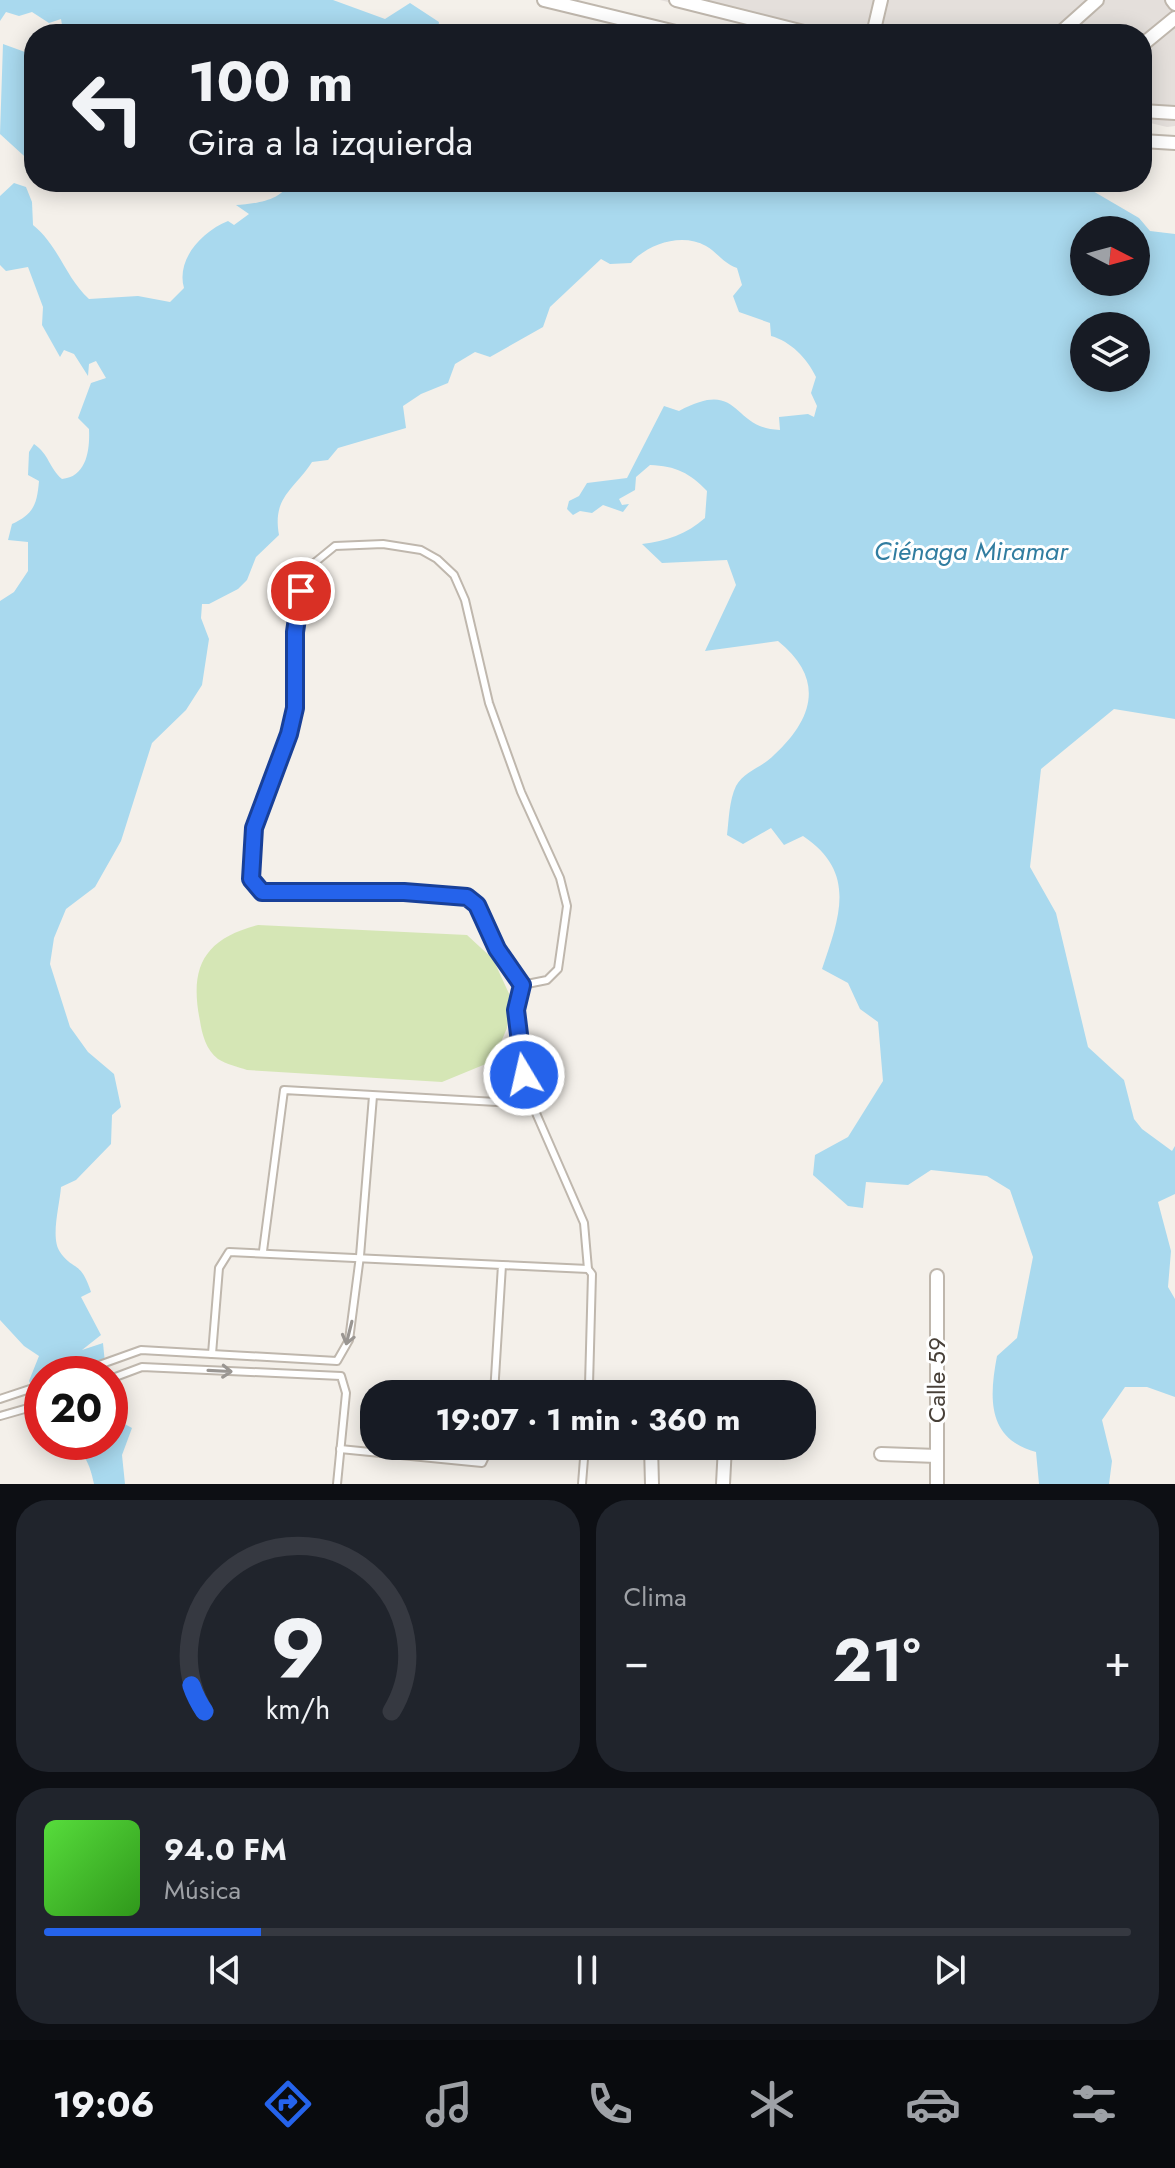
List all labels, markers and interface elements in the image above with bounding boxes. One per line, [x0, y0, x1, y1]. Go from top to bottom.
text: 100 m [188, 41, 353, 122]
icon: left [56, 56, 160, 160]
text: Gira a la izquierda [188, 116, 473, 168]
north arrow [1070, 216, 1150, 296]
map controls [1070, 216, 1150, 392]
button: layers [1070, 312, 1150, 392]
water label: Ciénaga Miramar [874, 532, 1069, 570]
pin [267, 557, 335, 625]
icon: arrive [279, 569, 323, 613]
position arrow [482, 1033, 566, 1117]
one-way arrow [340, 1319, 355, 1345]
street label: Calle 59 [919, 1337, 954, 1423]
speed limit sign: 20 [24, 1356, 128, 1460]
one-way arrow [206, 1363, 233, 1378]
text: 19:07 · 1 min · 360 m [436, 1398, 740, 1441]
text: Clima [624, 1578, 687, 1616]
text: 9 [270, 1589, 326, 1709]
text: 21° [833, 1617, 921, 1704]
text: − [624, 1629, 649, 1693]
text: + [1104, 1629, 1131, 1693]
text: km/h [265, 1688, 330, 1730]
text: 94.0 FM [164, 1828, 287, 1871]
text: Música [164, 1871, 241, 1909]
icon: previous [203, 1948, 247, 1992]
icon: pause [565, 1948, 609, 1992]
icon: next [928, 1948, 972, 1992]
icon: directions [260, 2076, 316, 2132]
icon: music [421, 2076, 477, 2132]
icon: phone [582, 2076, 638, 2132]
icon: climate [744, 2076, 800, 2132]
icon: car [905, 2076, 961, 2132]
icon: filters [1066, 2076, 1122, 2132]
text: 19:06 [53, 2078, 155, 2130]

